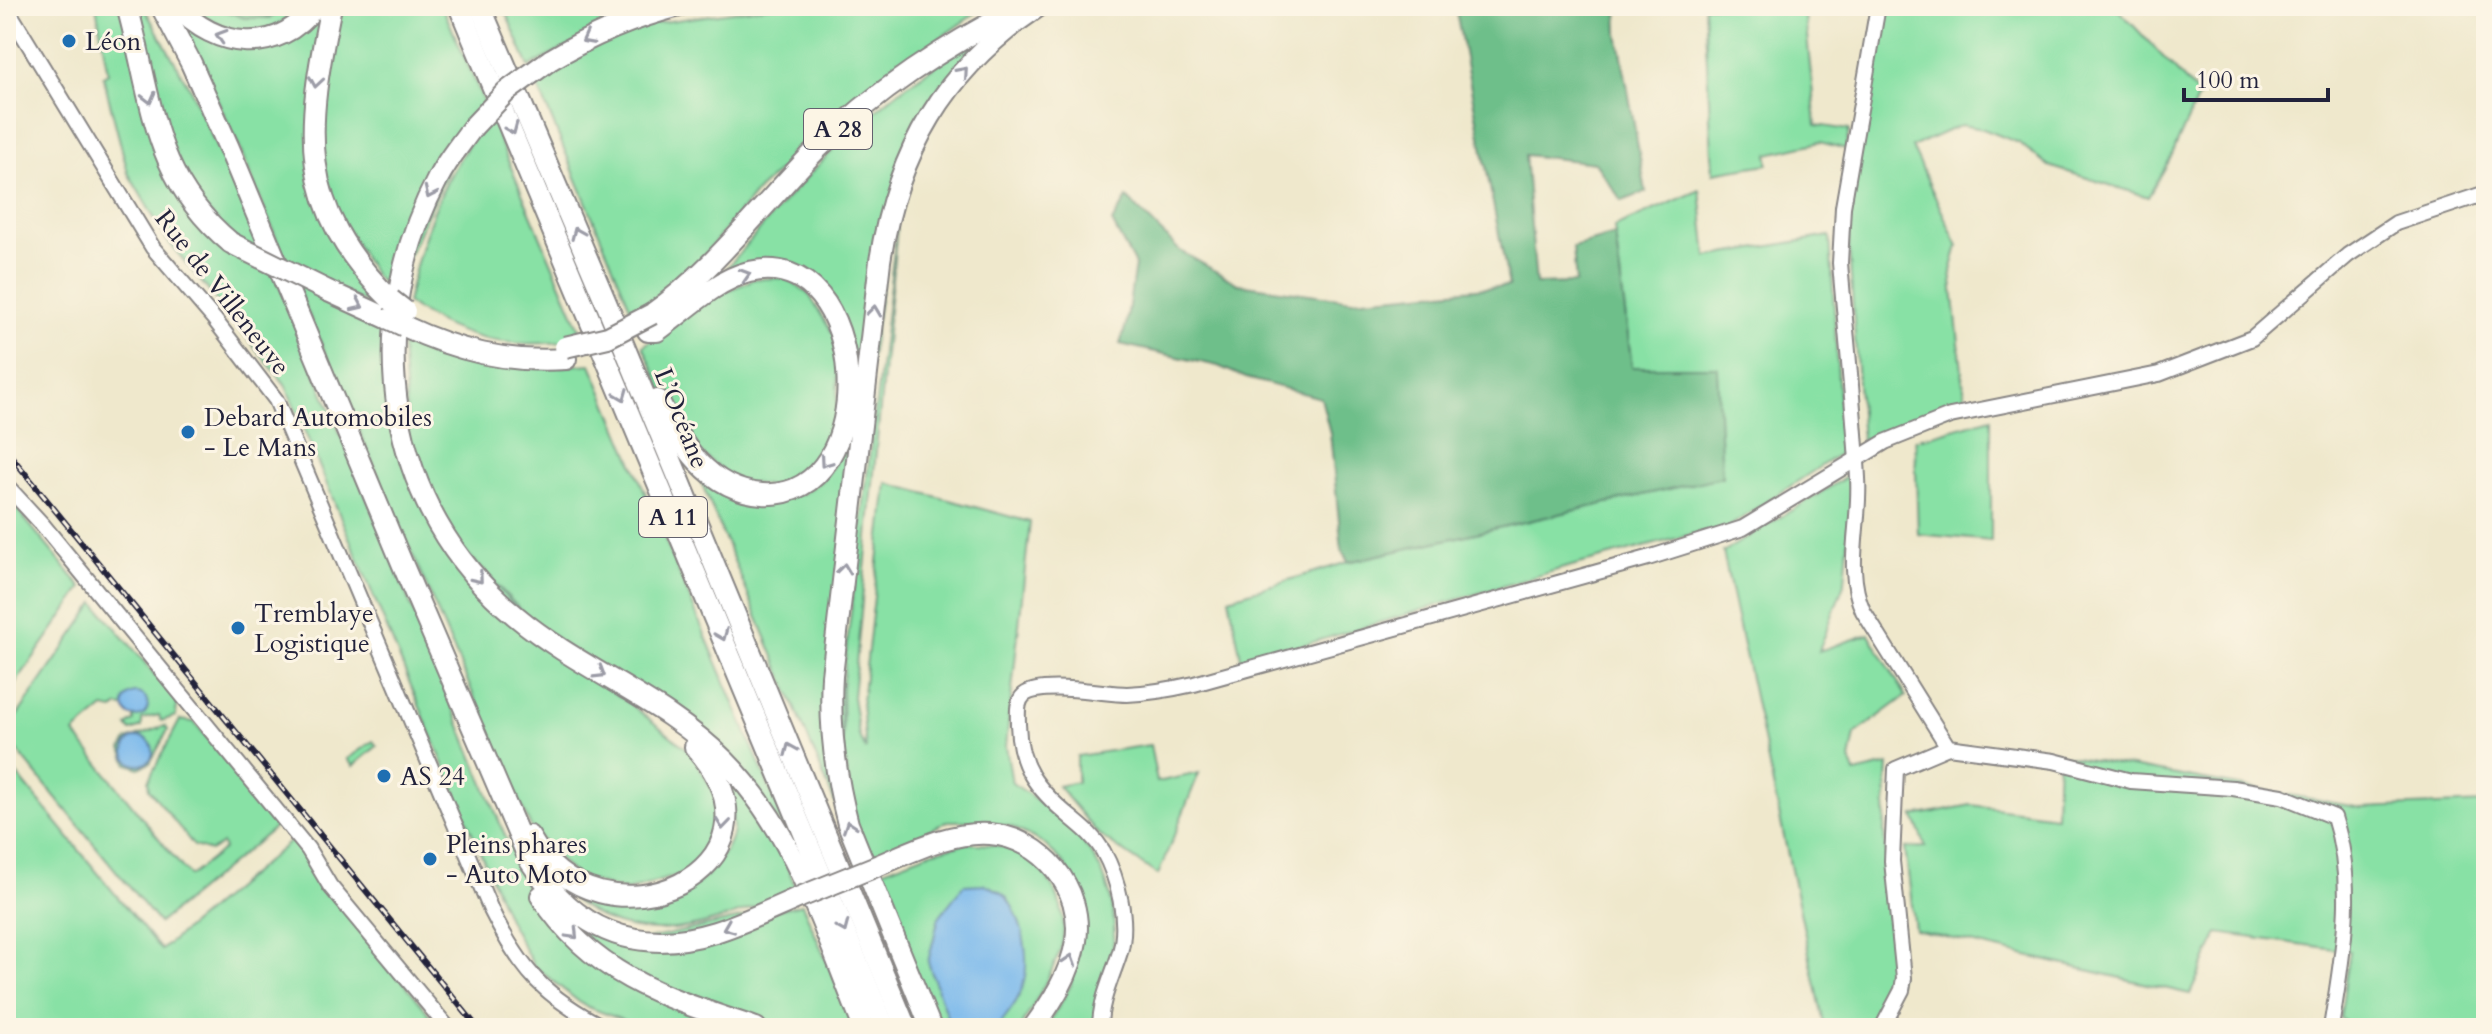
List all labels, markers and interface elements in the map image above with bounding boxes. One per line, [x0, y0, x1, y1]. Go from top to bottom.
place label: Léon [85, 24, 142, 59]
one-way arrow [215, 29, 228, 45]
one-way arrow [581, 29, 596, 45]
marker: Léon [60, 32, 78, 50]
scale bar [2184, 52, 2328, 102]
text: 100 m [2196, 64, 2260, 97]
one-way arrow [953, 66, 968, 81]
one-way arrow [308, 76, 325, 89]
one-way arrow [139, 91, 156, 104]
road number: A 28 [804, 109, 872, 149]
one-way arrow [502, 121, 518, 135]
one-way arrow [424, 185, 440, 200]
street label: Rue de Villeneuve [147, 202, 298, 382]
one-way arrow [570, 227, 586, 242]
one-way arrow [738, 268, 752, 284]
one-way arrow [350, 295, 365, 311]
one-way arrow [865, 304, 882, 318]
street label: L’Océane [646, 363, 718, 474]
one-way arrow [613, 387, 629, 401]
place label: Debard Automobiles - Le Mans [204, 400, 432, 465]
marker: Debard Automobiles - Le Mans [179, 423, 197, 441]
one-way arrow [820, 453, 835, 467]
road number: A 11 [639, 497, 707, 537]
one-way arrow [835, 562, 852, 576]
one-way arrow [468, 569, 483, 584]
place label: Tremblaye Logistique [254, 596, 374, 661]
marker: Tremblaye Logistique [229, 619, 247, 637]
one-way arrow [712, 627, 728, 641]
one-way arrow [591, 663, 605, 679]
one-way arrow [784, 743, 800, 757]
place label: AS 24 [400, 759, 465, 794]
marker: AS 24 [375, 767, 393, 785]
one-way arrow [714, 818, 731, 831]
one-way arrow [843, 820, 859, 834]
place label: Pleins phares - Auto Moto [446, 827, 587, 892]
marker: Pleins phares - Auto Moto [421, 850, 439, 868]
one-way arrow [722, 917, 736, 934]
one-way arrow [833, 919, 849, 933]
one-way arrow [563, 925, 578, 939]
one-way arrow [1061, 954, 1077, 967]

